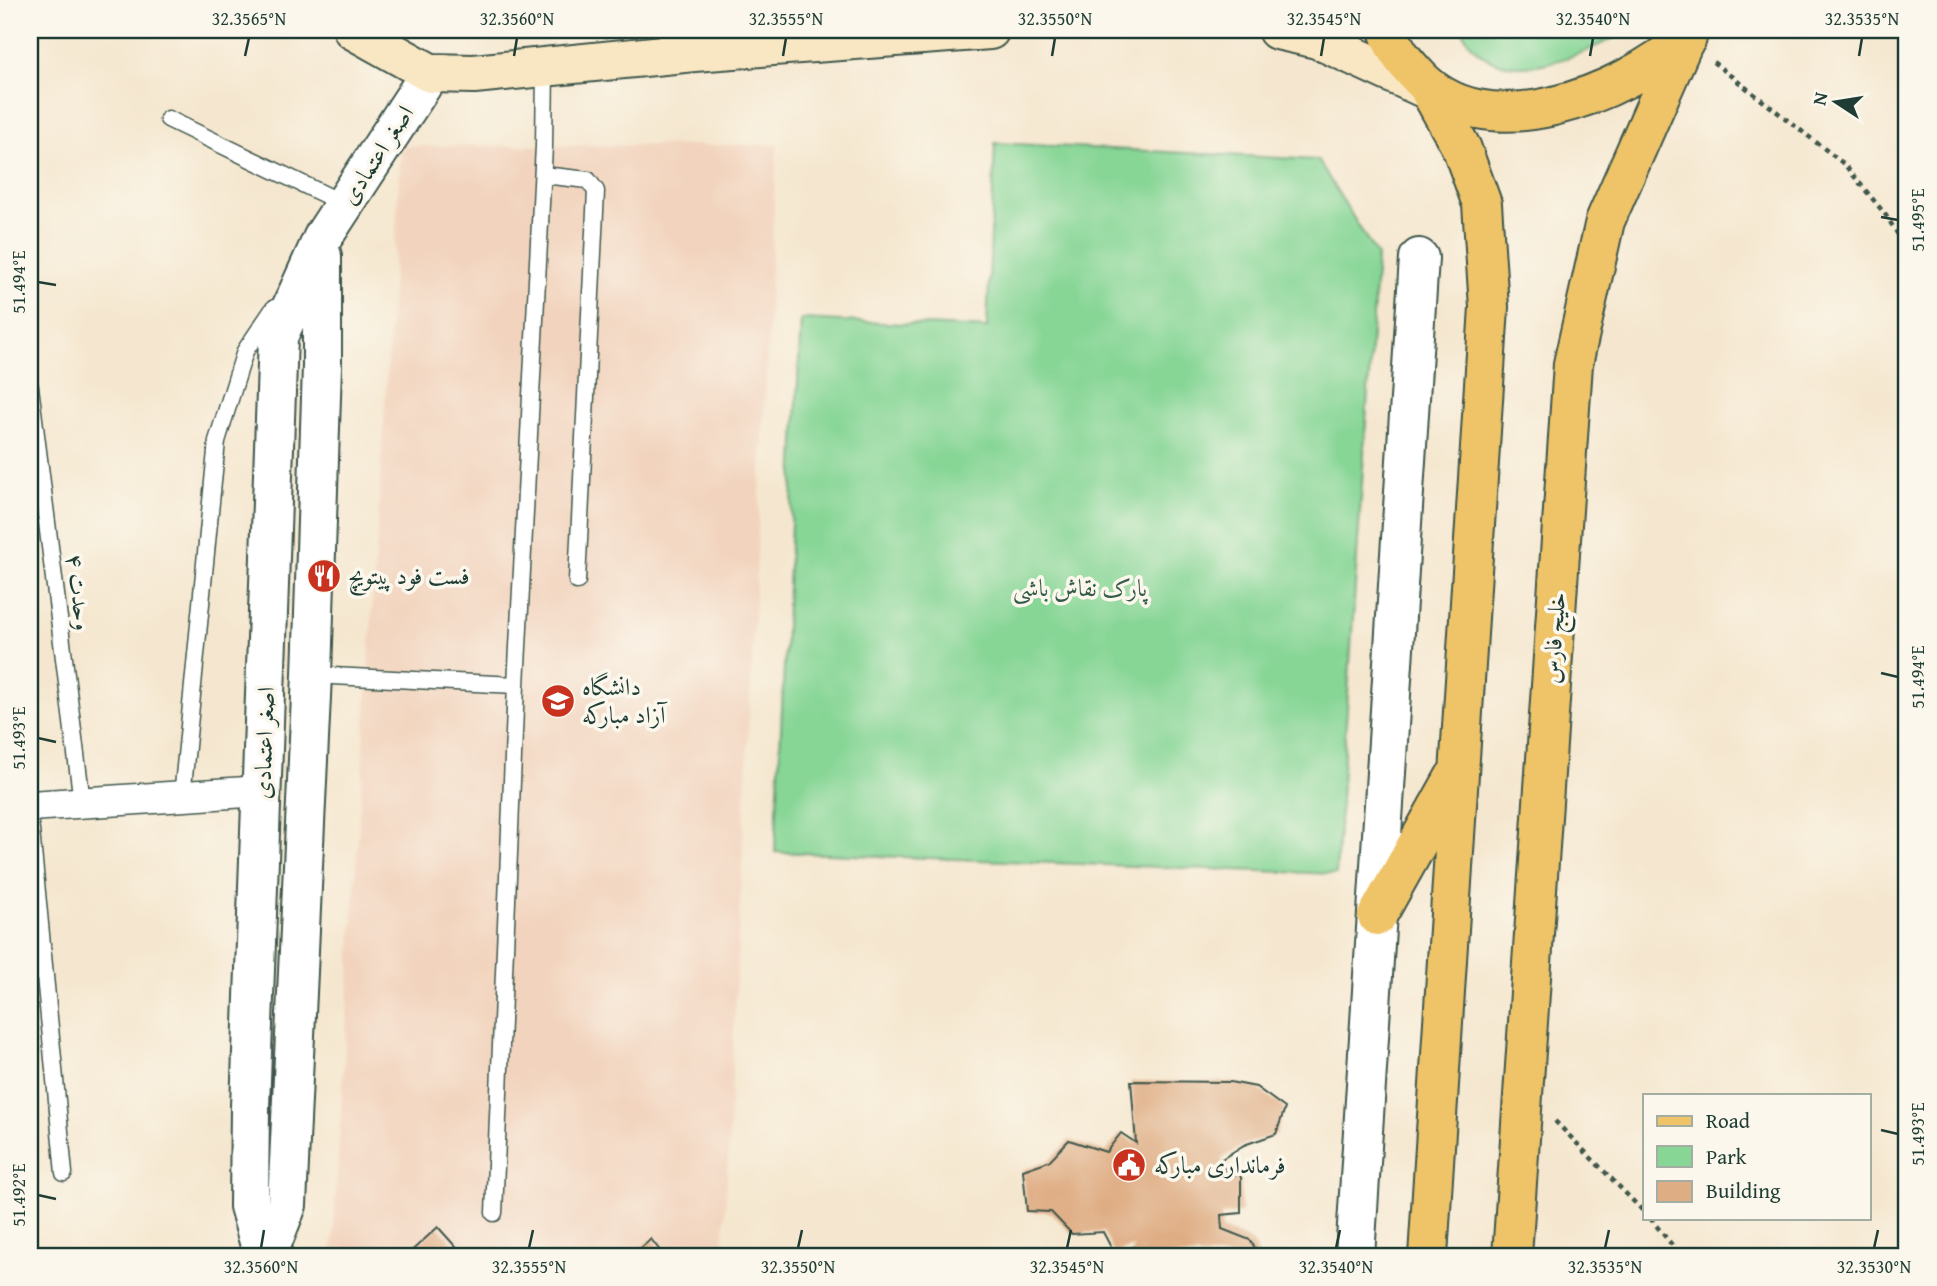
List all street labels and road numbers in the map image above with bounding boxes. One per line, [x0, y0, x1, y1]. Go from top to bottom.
street label: اصغر اعتمادی [331, 98, 422, 211]
street label: وحدت ۴ [57, 552, 102, 632]
street label: خلیج فارس [1533, 591, 1578, 685]
street label: اصغر اعتمادی [244, 686, 283, 800]

